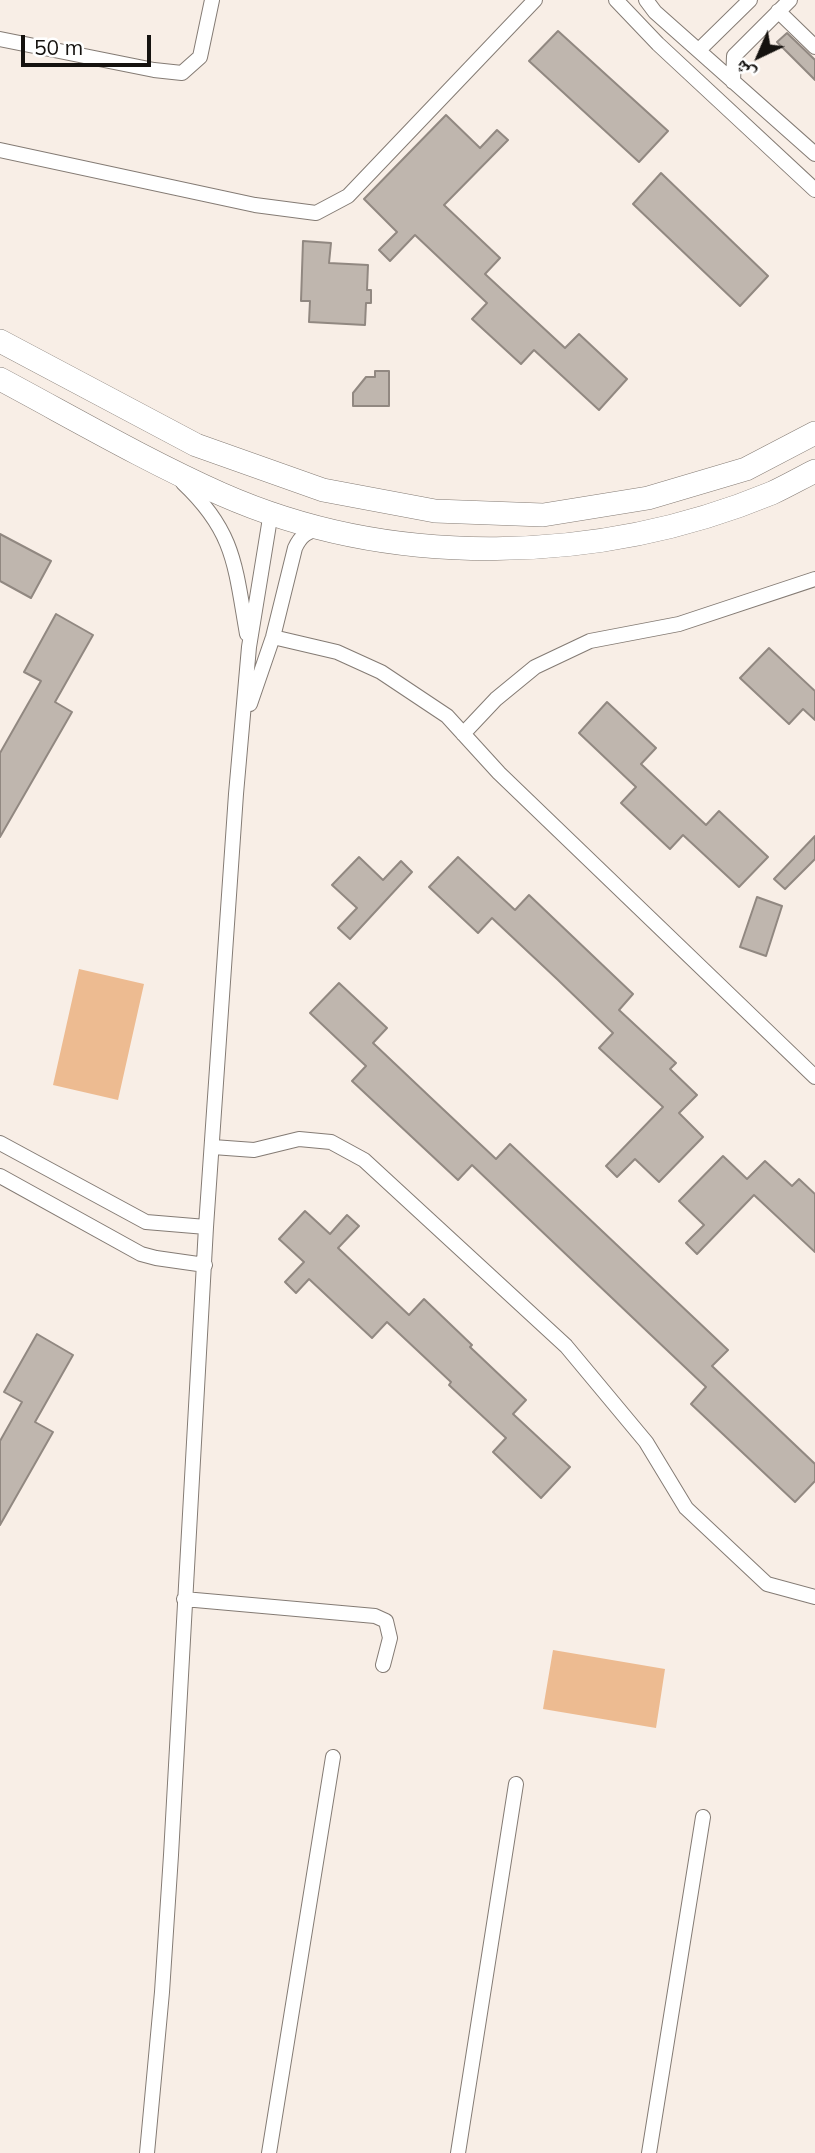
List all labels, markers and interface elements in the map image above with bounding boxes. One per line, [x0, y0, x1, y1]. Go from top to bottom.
scale bar [24, 21, 154, 65]
north arrow [724, 21, 794, 91]
text: 50 m [34, 34, 83, 60]
text: ش [729, 55, 760, 87]

